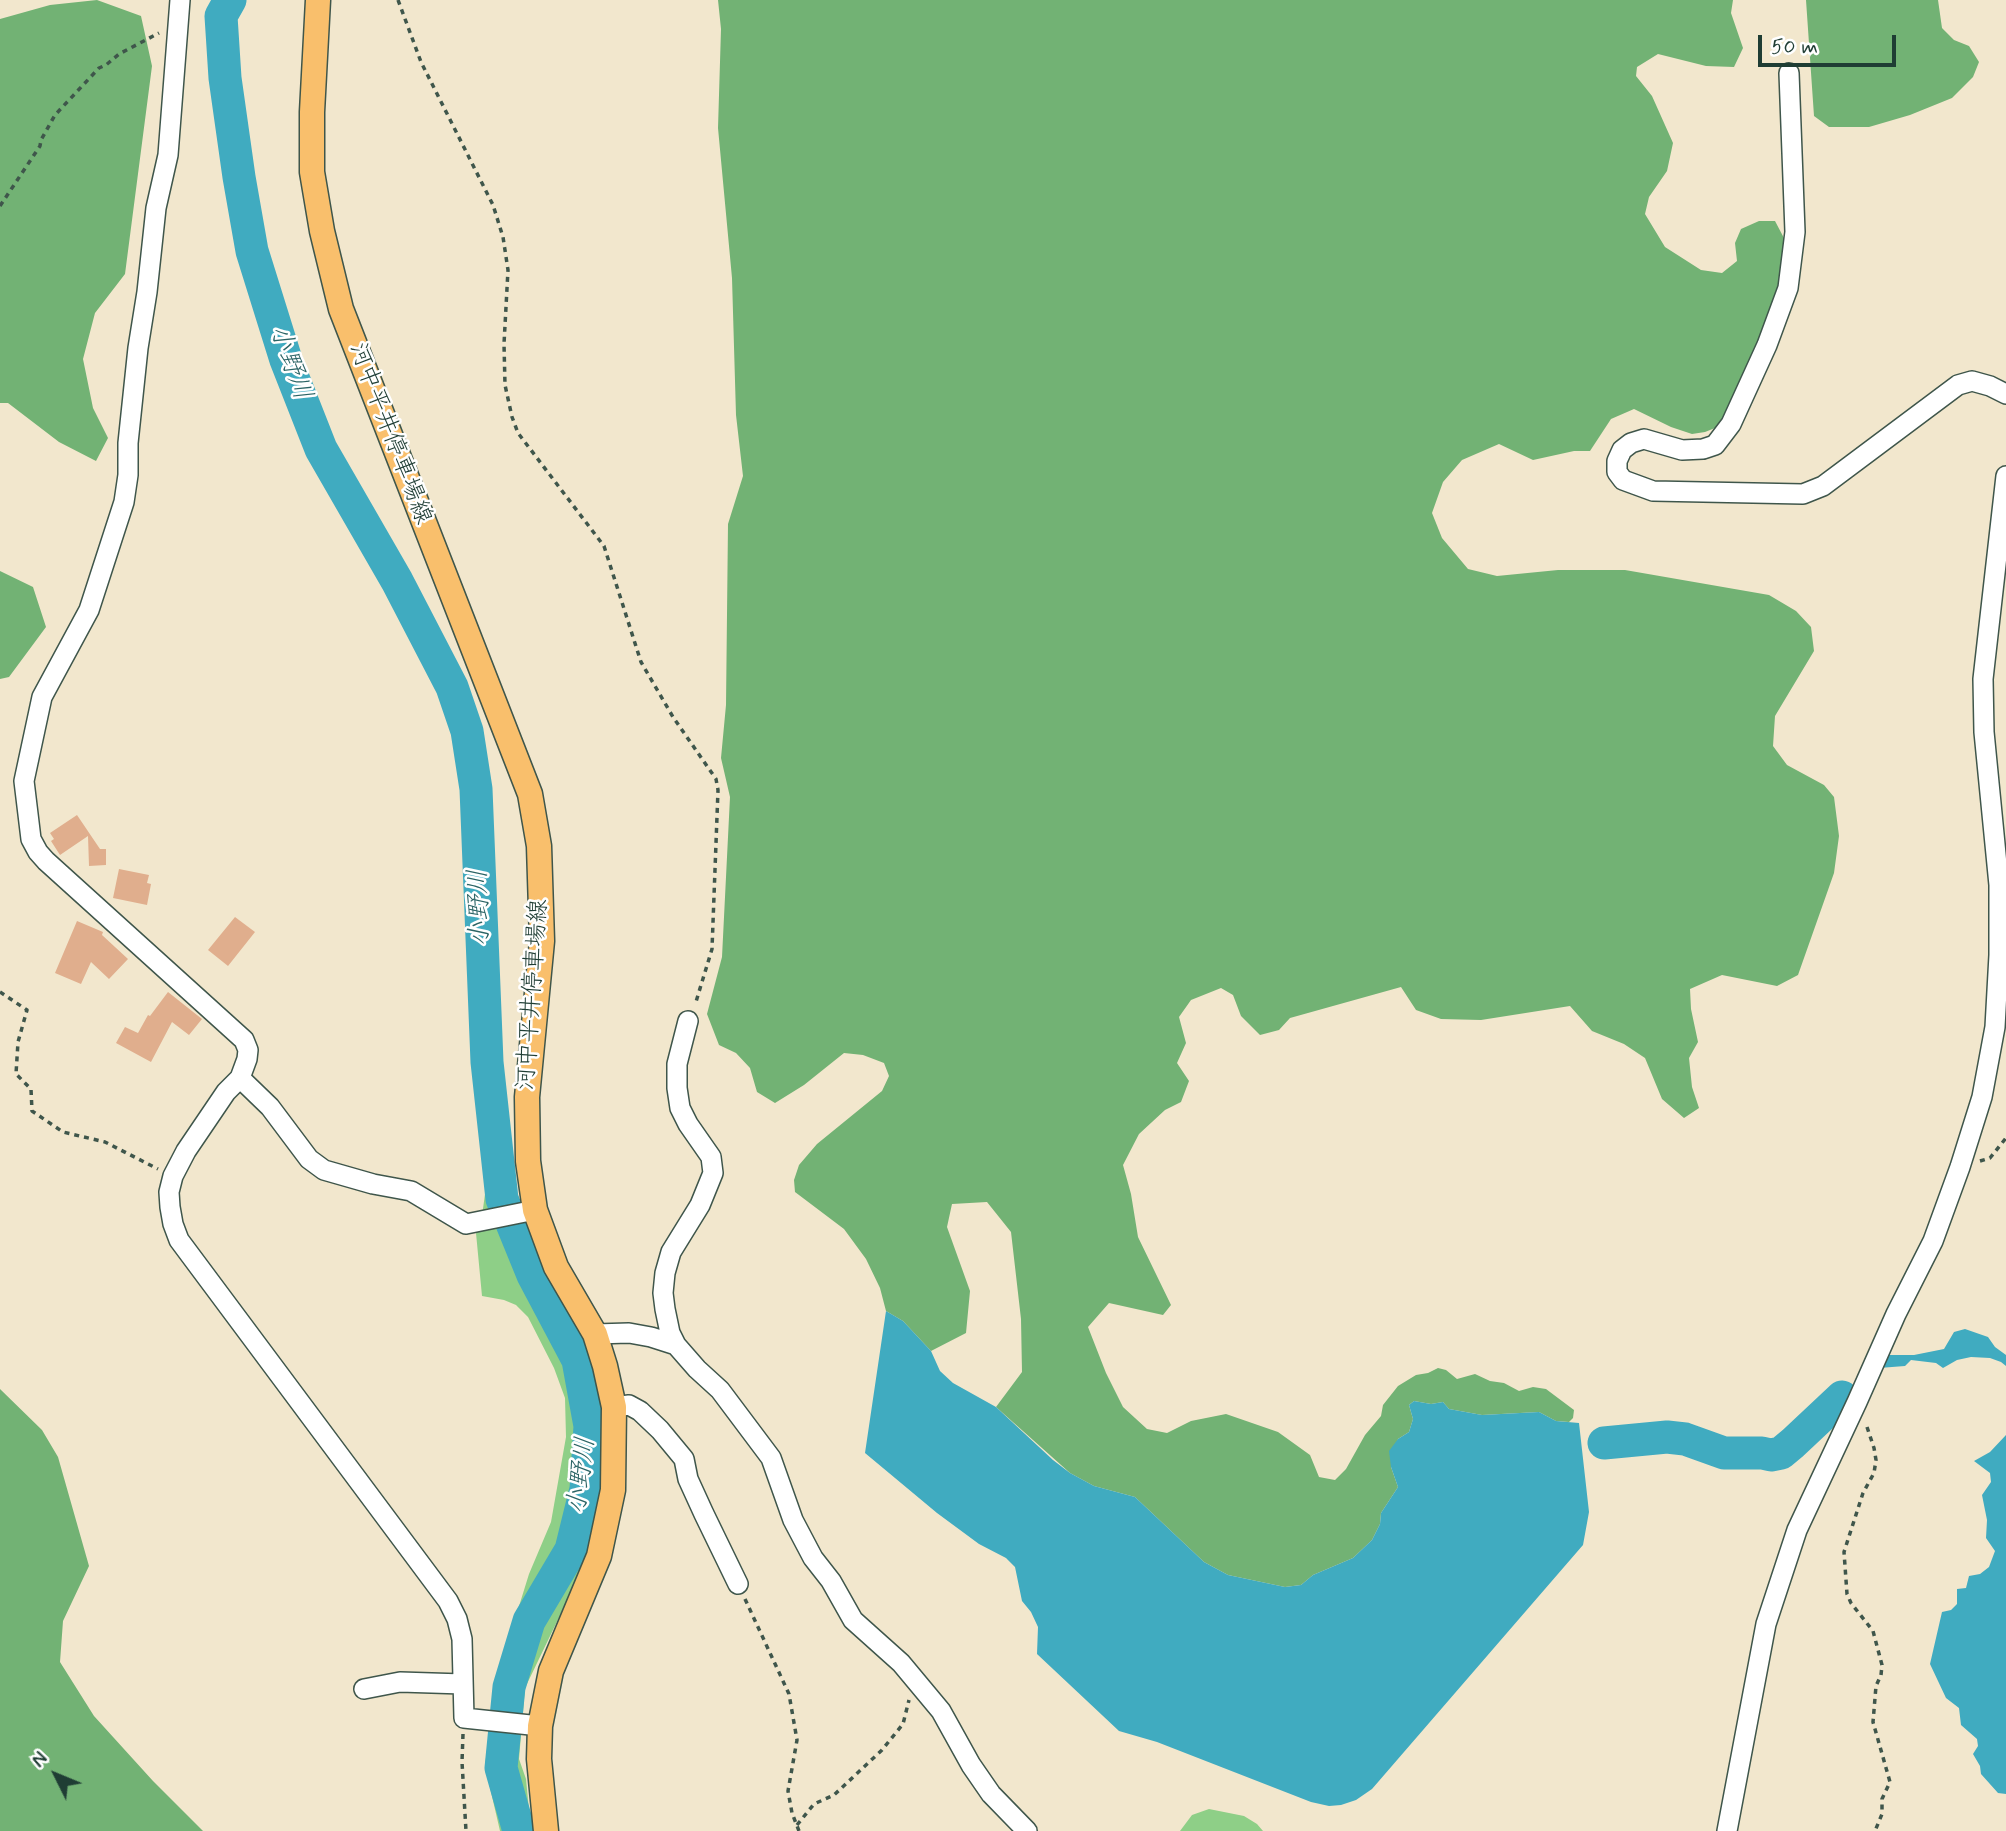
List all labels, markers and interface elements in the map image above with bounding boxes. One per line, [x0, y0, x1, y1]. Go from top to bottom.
scale bar [1761, 21, 1899, 65]
text: 50 m [1771, 33, 1818, 61]
water label: 小野川 [261, 321, 317, 405]
street label: 河中平井停車場線 [341, 339, 437, 529]
water label: 小野川 [464, 868, 498, 948]
street label: 河中平井停車場線 [513, 898, 555, 1092]
water label: 小野川 [563, 1435, 603, 1517]
north arrow [21, 1740, 91, 1810]
text: N [27, 1747, 54, 1773]

